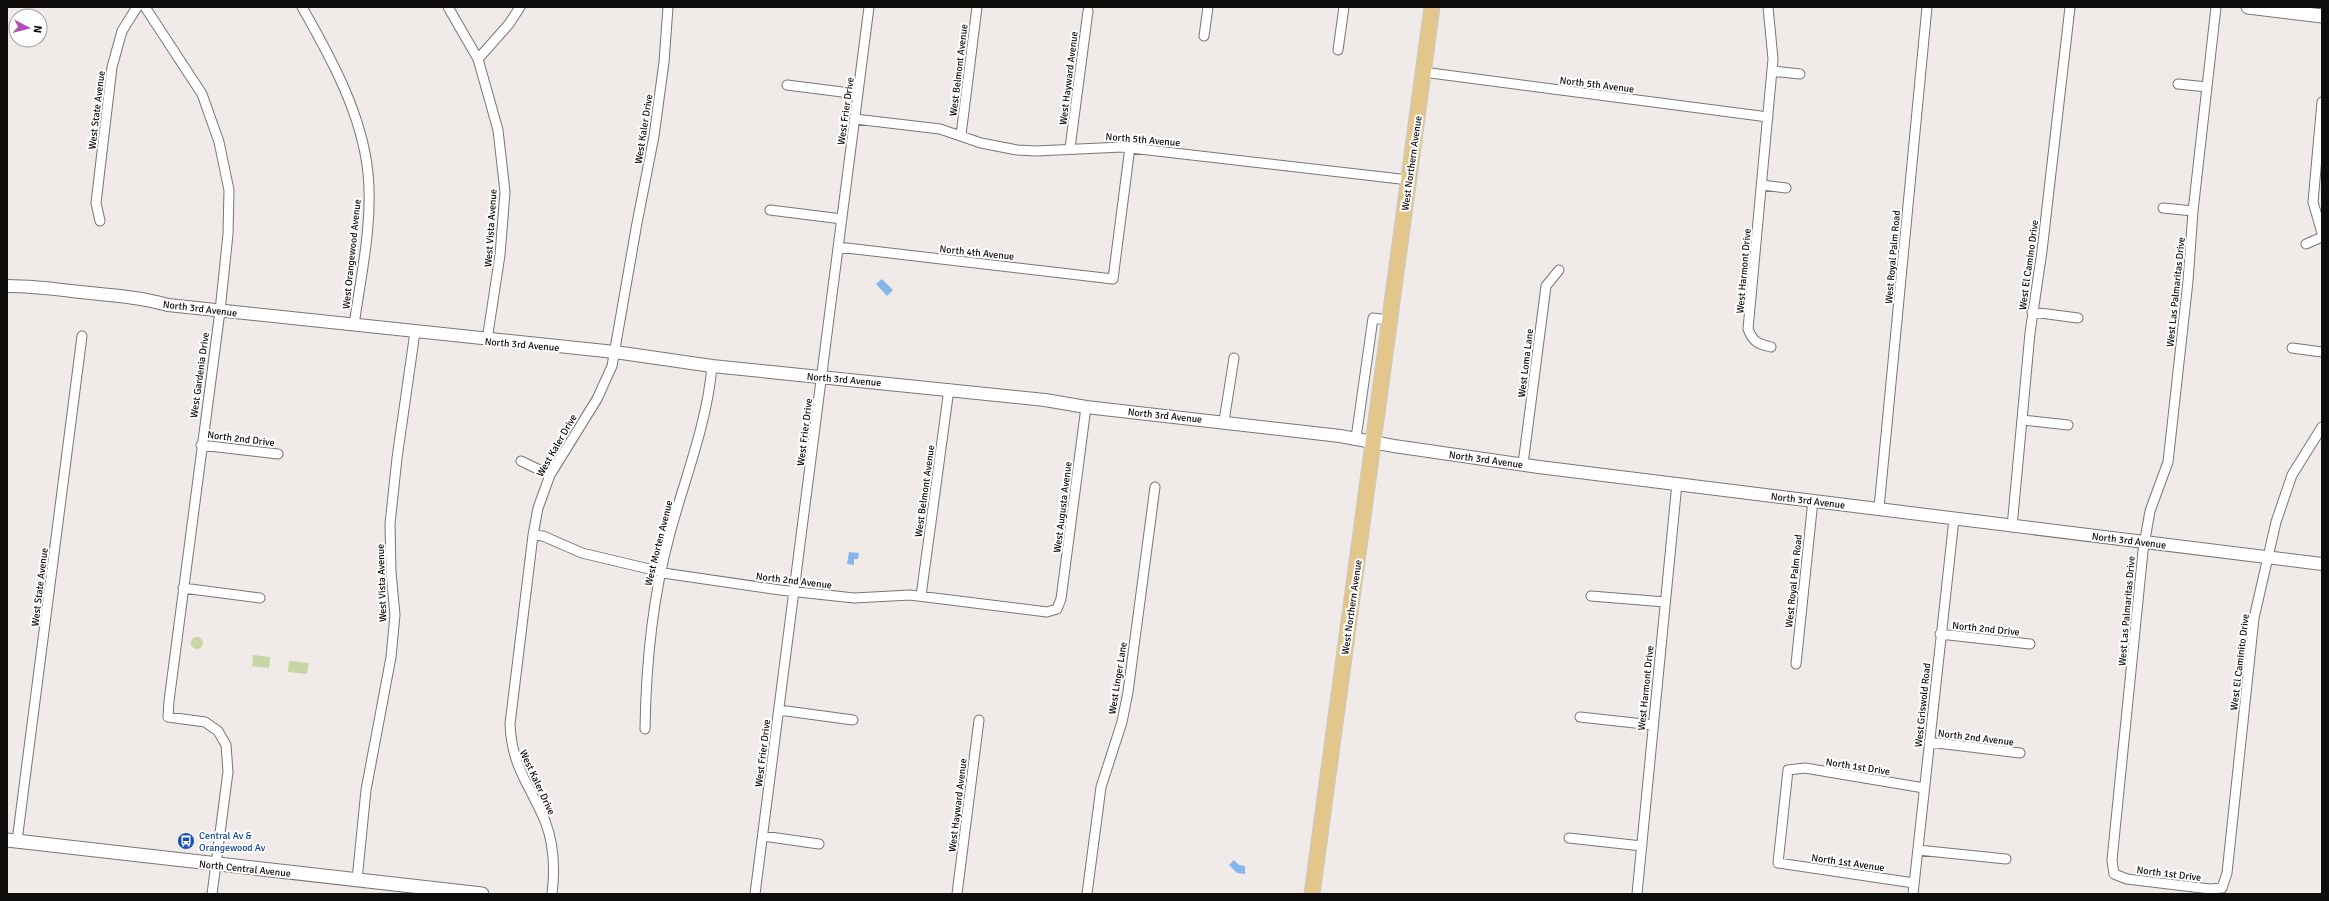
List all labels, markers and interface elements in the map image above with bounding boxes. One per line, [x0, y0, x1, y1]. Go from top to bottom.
north arrow [8, 8, 48, 48]
street label: West Belmont Avenue [947, 23, 971, 117]
text: N [31, 25, 44, 34]
street label: West Hayward Avenue [1057, 31, 1081, 126]
street label: West State Avenue [86, 70, 108, 150]
street label: North 5th Avenue [1559, 74, 1635, 96]
street label: West Frier Drive [835, 77, 857, 146]
street label: West Kaler Drive [633, 93, 655, 165]
street label: West Northern Avenue [1399, 115, 1425, 211]
street label: North 5th Avenue [1105, 131, 1181, 149]
street label: West Vista Avenue [482, 189, 500, 267]
street label: West Orangewood Avenue [340, 199, 364, 310]
street label: West Royal Palm Road [1883, 210, 1903, 304]
street label: West El Camino Drive [2017, 219, 2041, 311]
street label: West Harmont Drive [1734, 228, 1754, 314]
street label: West Las Palmaritas Drive [2164, 237, 2188, 348]
street label: North 4th Avenue [939, 243, 1015, 263]
street label: North 3rd Avenue [162, 298, 238, 320]
street label: West Loma Lane [1516, 328, 1536, 398]
street label: West Gardenia Drive [188, 332, 212, 419]
street label: North 3rd Avenue [484, 336, 560, 354]
street label: North 3rd Avenue [806, 371, 882, 389]
street label: West Frier Drive [795, 398, 815, 467]
street label: North 3rd Avenue [1127, 406, 1203, 426]
street label: West Kaler Drive [534, 412, 580, 479]
street label: North 2nd Drive [207, 429, 275, 449]
street label: West Belmont Avenue [913, 444, 937, 538]
street label: North 3rd Avenue [1448, 449, 1524, 471]
street label: West Augusta Avenue [1051, 461, 1075, 553]
street label: North 3rd Avenue [1770, 490, 1846, 512]
street label: West Morten Avenue [643, 499, 675, 587]
street label: North 3rd Avenue [2091, 530, 2167, 552]
street label: West Royal Palm Road [1783, 534, 1805, 628]
street label: West Vista Avenue [375, 544, 389, 622]
street label: West State Avenue [29, 547, 51, 627]
street label: West Las Palmaritas Drive [2116, 556, 2138, 667]
street label: West Northern Avenue [1339, 559, 1365, 655]
street label: North 2nd Avenue [755, 570, 833, 592]
street label: West El Caminito Drive [2228, 613, 2252, 711]
street label: North 2nd Drive [1952, 619, 2020, 639]
street label: West Linger Lane [1106, 641, 1130, 715]
street label: West Harmont Drive [1636, 645, 1656, 731]
street label: West Griswold Road [1913, 662, 1933, 748]
street label: West Frier Drive [753, 719, 773, 788]
street label: North 2nd Avenue [1937, 727, 2015, 749]
street label: West Kaler Drive [517, 748, 557, 817]
street label: North 1st Drive [1825, 756, 1891, 778]
street label: West Hayward Avenue [946, 758, 970, 853]
place label: Central Av & Orangewood Av [199, 830, 266, 854]
bus stop icon: Central Av & Orangewood Av [176, 831, 196, 851]
street label: North 1st Avenue [1810, 852, 1885, 874]
street label: North Central Avenue [198, 858, 291, 880]
street label: North 1st Drive [2136, 864, 2202, 884]

